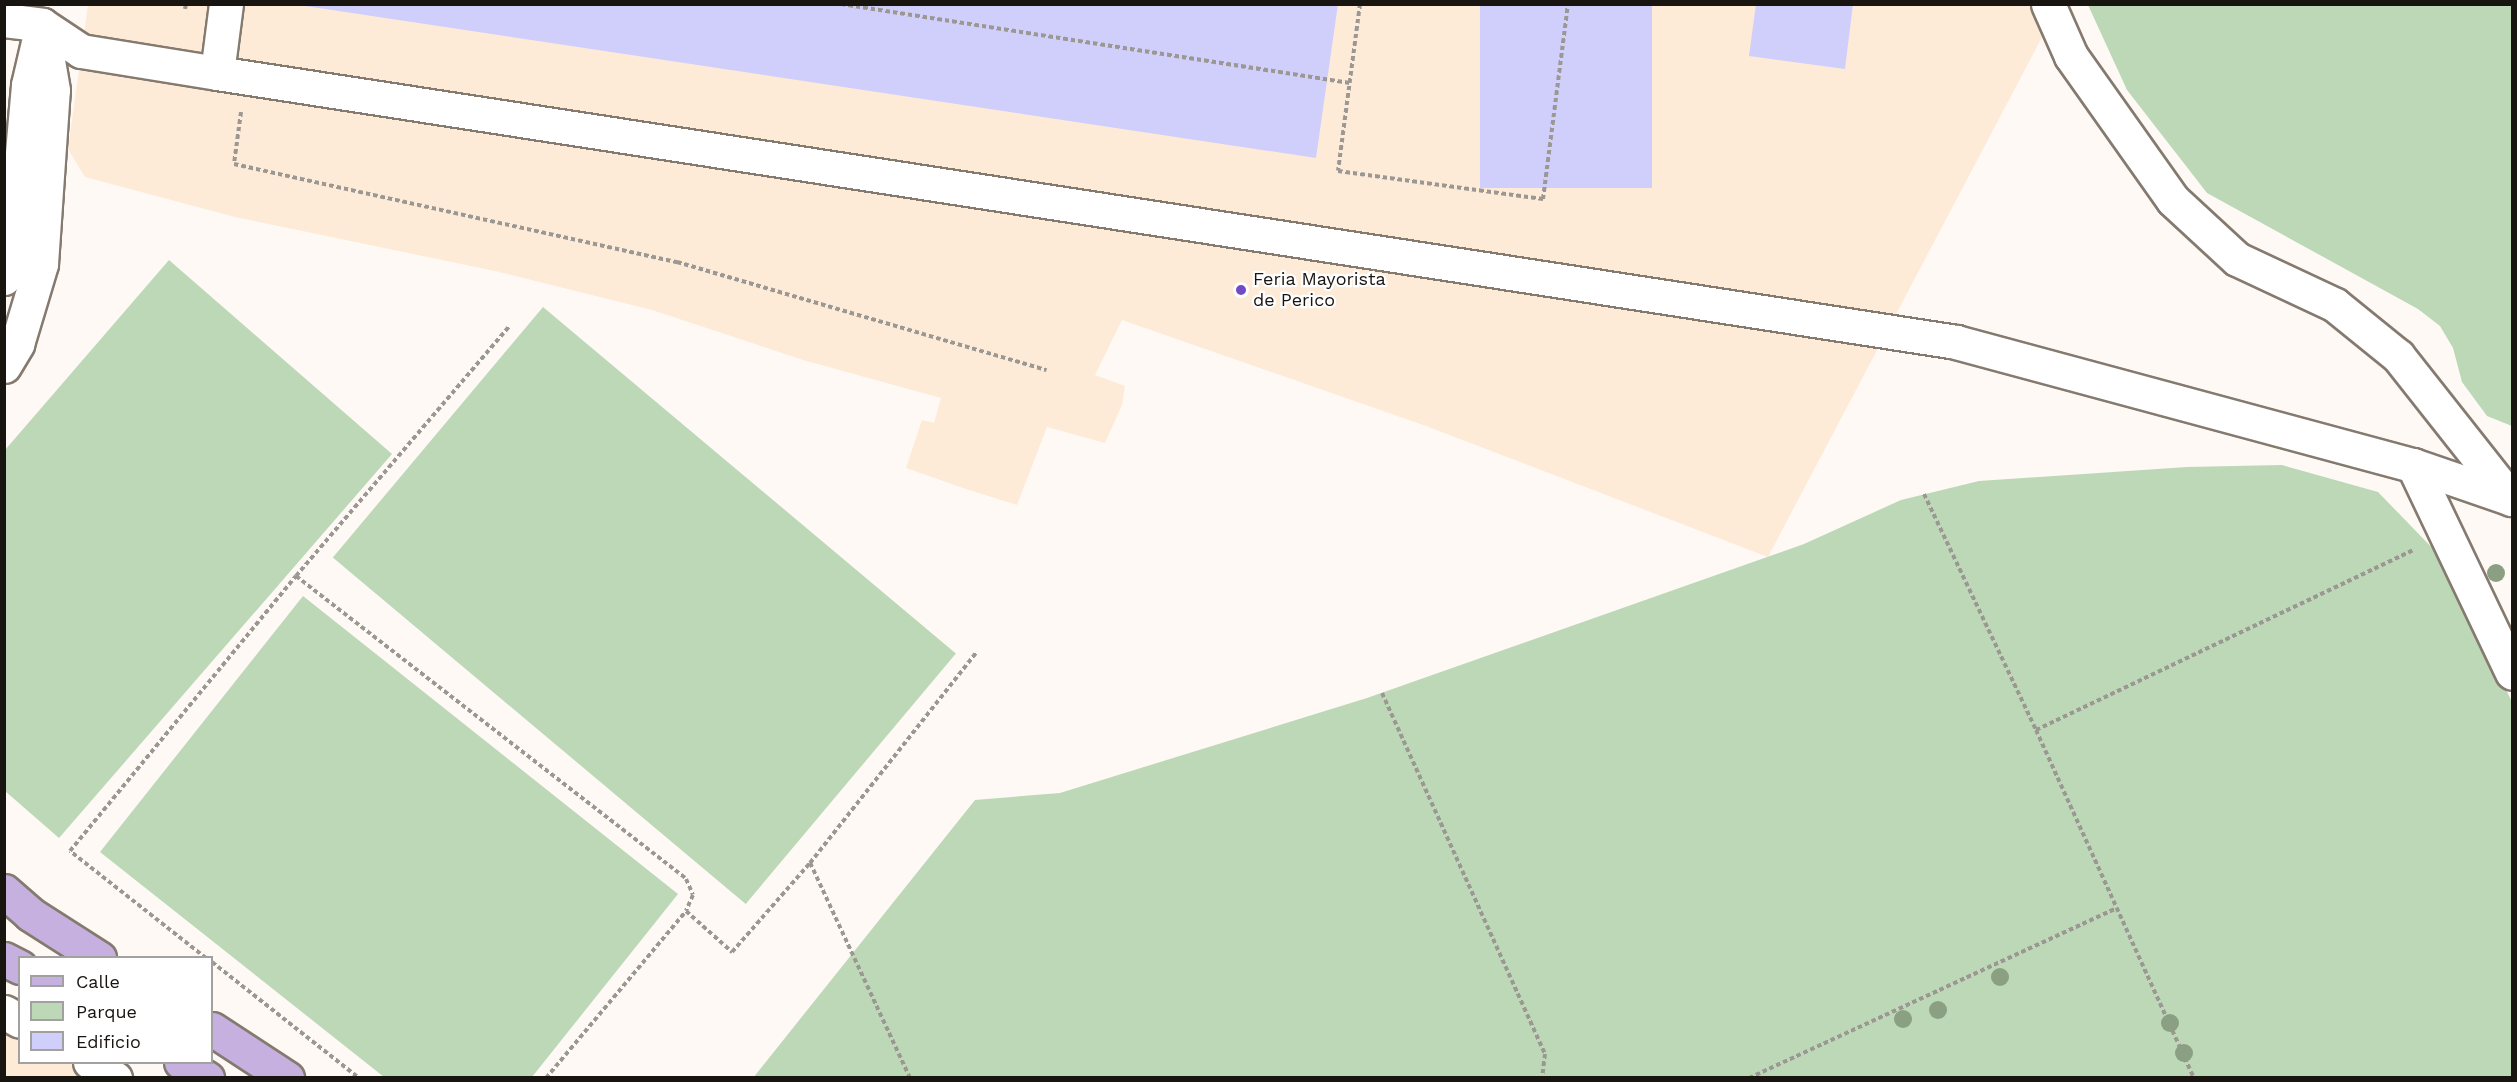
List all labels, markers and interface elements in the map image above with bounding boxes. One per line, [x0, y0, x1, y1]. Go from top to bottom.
place label: Feria Mayorista de Perico [1253, 269, 1386, 312]
marker: Feria Mayorista de Perico [1234, 283, 1248, 297]
legend [18, 956, 213, 1064]
text: Calle [76, 971, 120, 992]
text: Parque [76, 1001, 137, 1022]
text: Edificio [76, 1031, 141, 1052]

